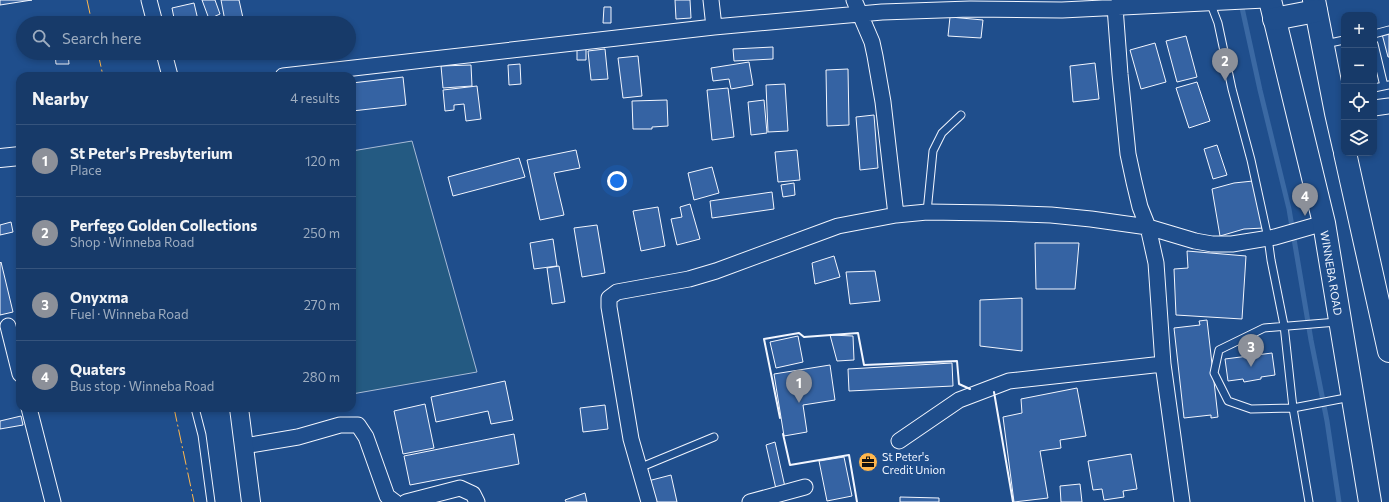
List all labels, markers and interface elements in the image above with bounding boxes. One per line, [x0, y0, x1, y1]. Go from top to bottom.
map controls [1341, 12, 1377, 156]
button: + [1341, 12, 1377, 48]
search box [16, 16, 356, 60]
icon: search [30, 27, 52, 49]
text: Search here [62, 29, 141, 47]
pin: 2 [1212, 48, 1238, 81]
button: − [1341, 48, 1377, 84]
button: locate [1341, 84, 1377, 120]
text: Nearby [32, 88, 89, 109]
text: 4 results [290, 90, 340, 106]
button: layers [1341, 120, 1377, 156]
text: St Peter's Presbyterium [70, 144, 233, 162]
text: 1 [42, 153, 48, 169]
text: 120 m [305, 153, 340, 169]
text: Place [70, 162, 102, 178]
your location [607, 171, 627, 191]
pin: 4 [1292, 183, 1318, 216]
text: Perfego Golden Collections [70, 216, 257, 234]
text: 2 [41, 225, 49, 241]
text: 250 m [303, 225, 340, 241]
street label: WINNEBA ROAD [1319, 229, 1346, 316]
text: Shop · Winneba Road [70, 234, 194, 250]
text: Onyxma [70, 288, 128, 306]
text: 3 [41, 297, 49, 313]
text: 270 m [304, 297, 340, 313]
text: Fuel · Winneba Road [70, 306, 188, 322]
pin: 3 [1238, 334, 1264, 367]
text: Quaters [70, 360, 126, 378]
text: 4 [41, 369, 49, 385]
text: 280 m [303, 369, 340, 385]
pin: 1 [786, 370, 812, 403]
text: Bus stop · Winneba Road [70, 378, 214, 394]
place label: St Peter's Credit Union [882, 450, 945, 476]
office icon: St Peter's Credit Union [857, 451, 879, 473]

